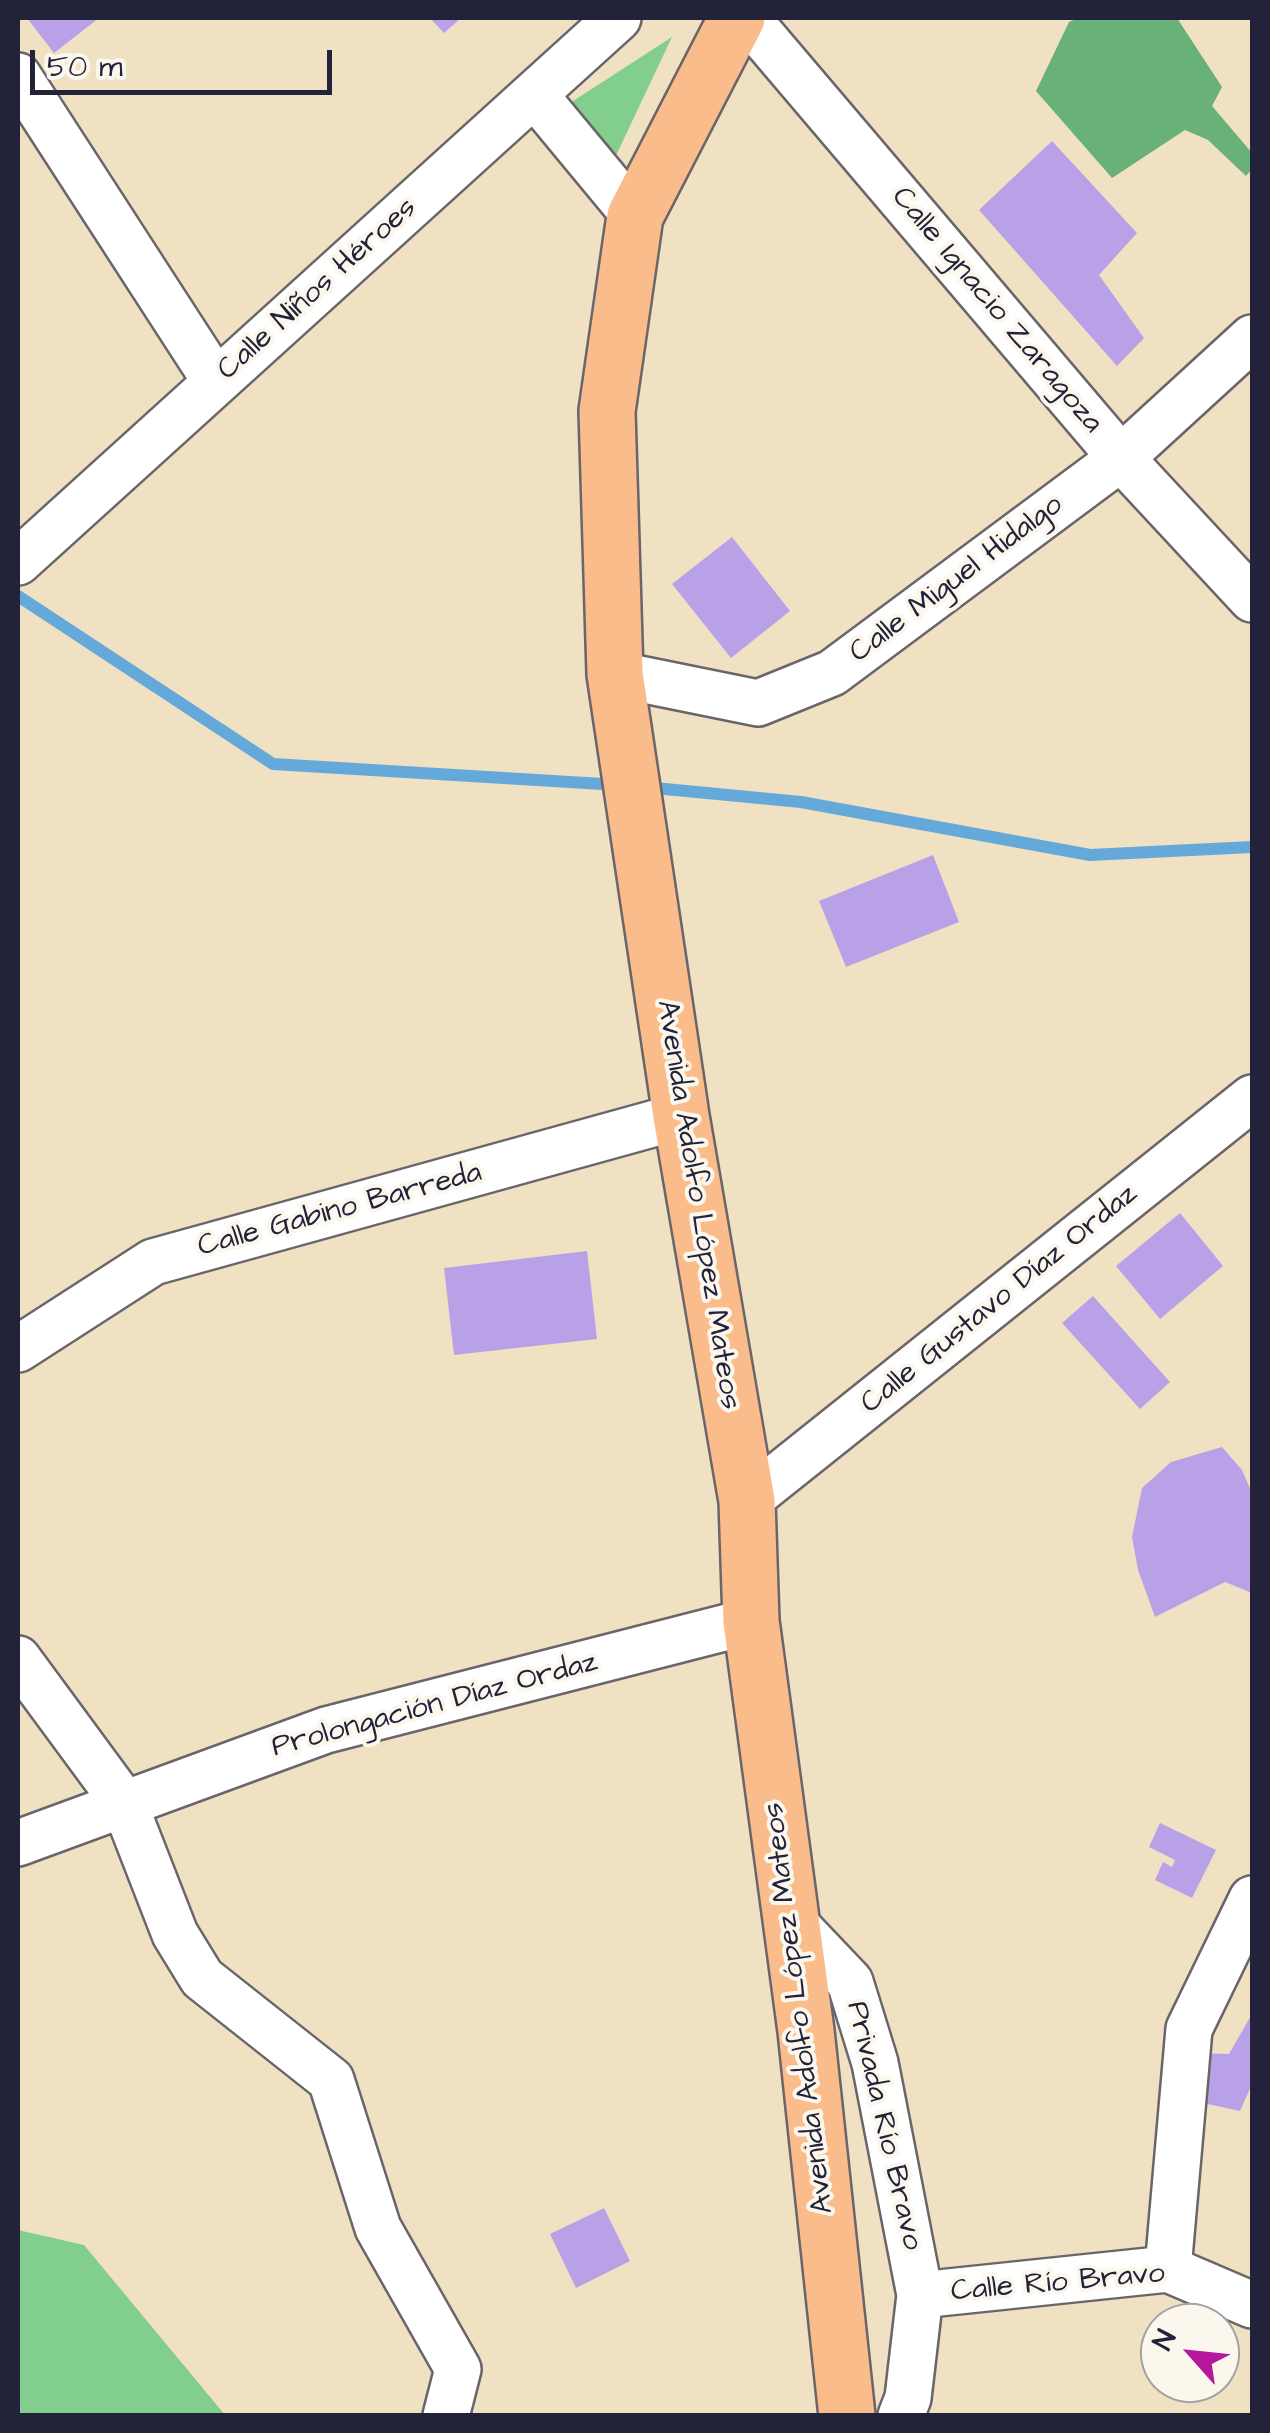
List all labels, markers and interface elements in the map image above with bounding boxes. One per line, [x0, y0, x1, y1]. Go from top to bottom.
scale bar [35, 30, 338, 92]
text: 50 m [47, 46, 123, 88]
street label: Calle Ignacio Zaragoza [883, 181, 1109, 441]
street label: Calle Niños Héroes [211, 191, 425, 389]
street label: Calle Miguel Hidalgo [843, 488, 1071, 672]
street label: Avenida Adolfo López Mateos [647, 998, 747, 1412]
street label: Calle Gabino Barreda [194, 1156, 486, 1266]
street label: Calle Gustavo Díaz Ordaz [854, 1177, 1146, 1423]
street label: Prolongación Díaz Ordaz [268, 1645, 602, 1767]
street label: Avenida Adolfo López Mateos [757, 1800, 843, 2216]
street label: Privada Río Bravo [837, 1998, 929, 2254]
street label: Calle Río Bravo [950, 2257, 1166, 2311]
north arrow [1140, 2303, 1240, 2403]
text: N [1143, 2323, 1186, 2357]

